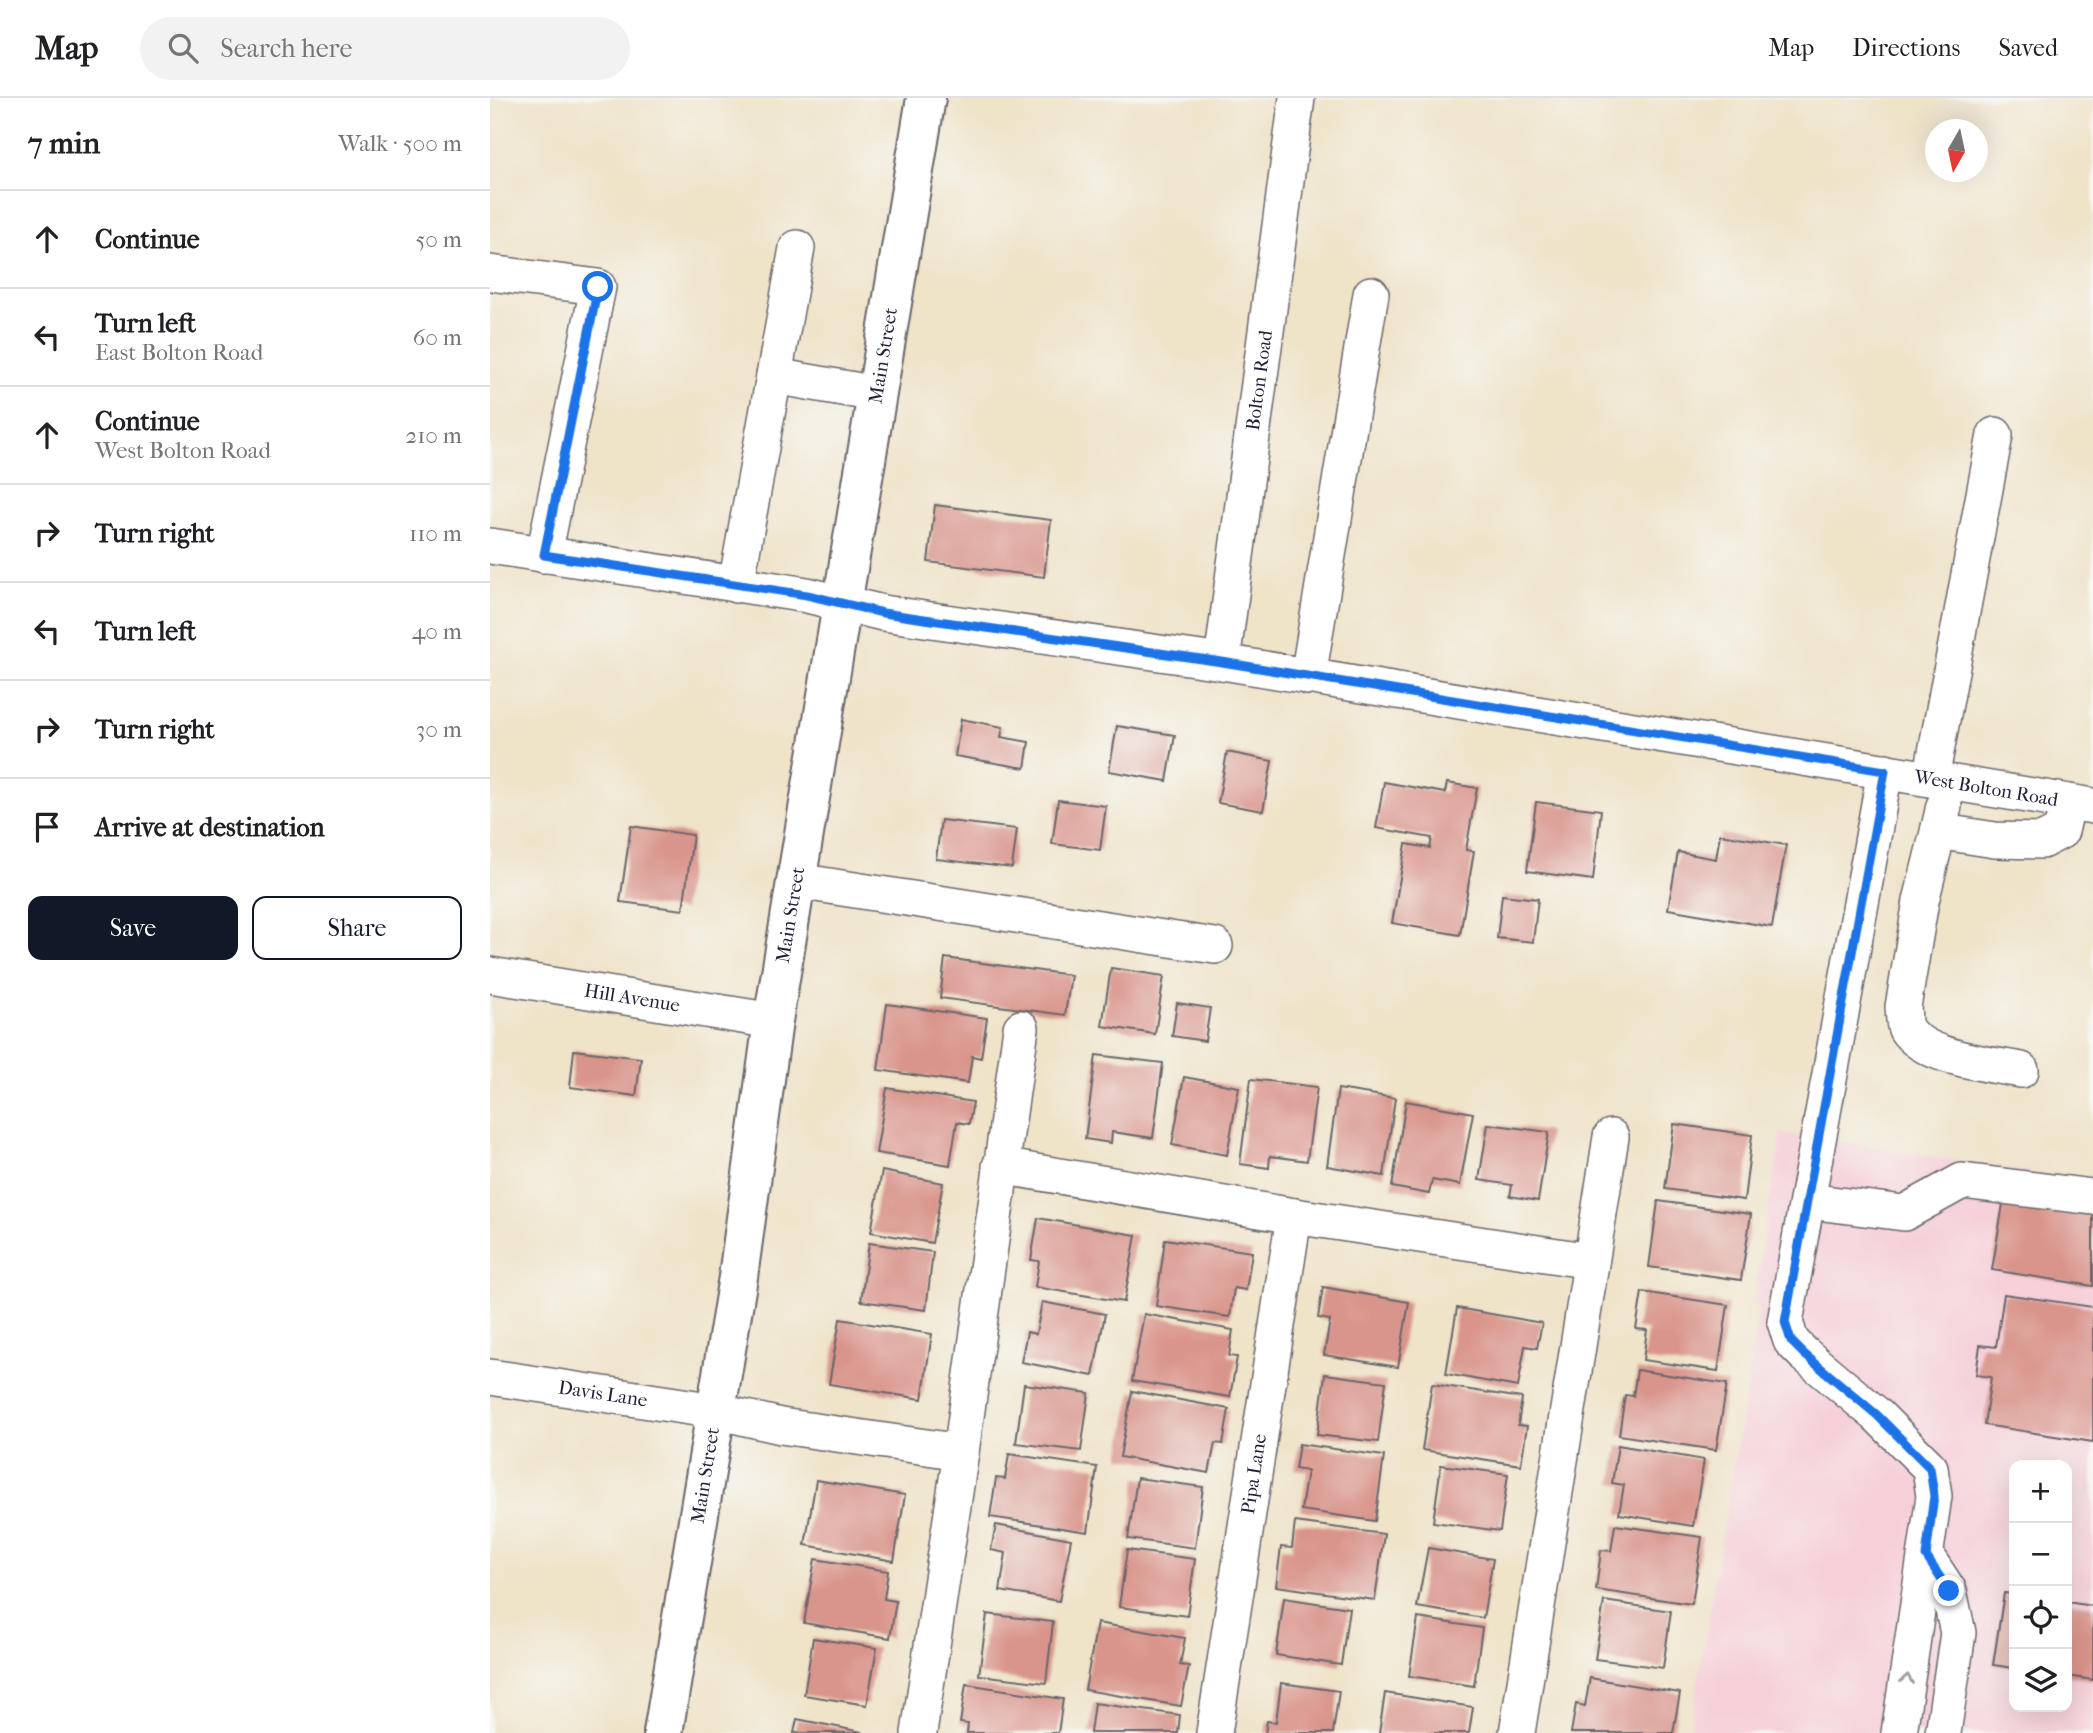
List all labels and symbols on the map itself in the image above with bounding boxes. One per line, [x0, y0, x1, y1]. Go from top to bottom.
north arrow [1925, 119, 1988, 182]
route start [582, 271, 613, 302]
street label: Main Street [865, 306, 902, 405]
street label: Bolton Road [1242, 328, 1277, 432]
street label: West Bolton Road [1912, 765, 2060, 811]
street label: Main Street [772, 865, 809, 965]
street label: Hill Avenue [583, 979, 682, 1017]
street label: Davis Lane [557, 1376, 649, 1412]
street label: Main Street [687, 1426, 724, 1525]
street label: Pipa Lane [1237, 1432, 1271, 1516]
route end [1933, 1575, 1964, 1606]
one-way arrow [1899, 1674, 1914, 1685]

